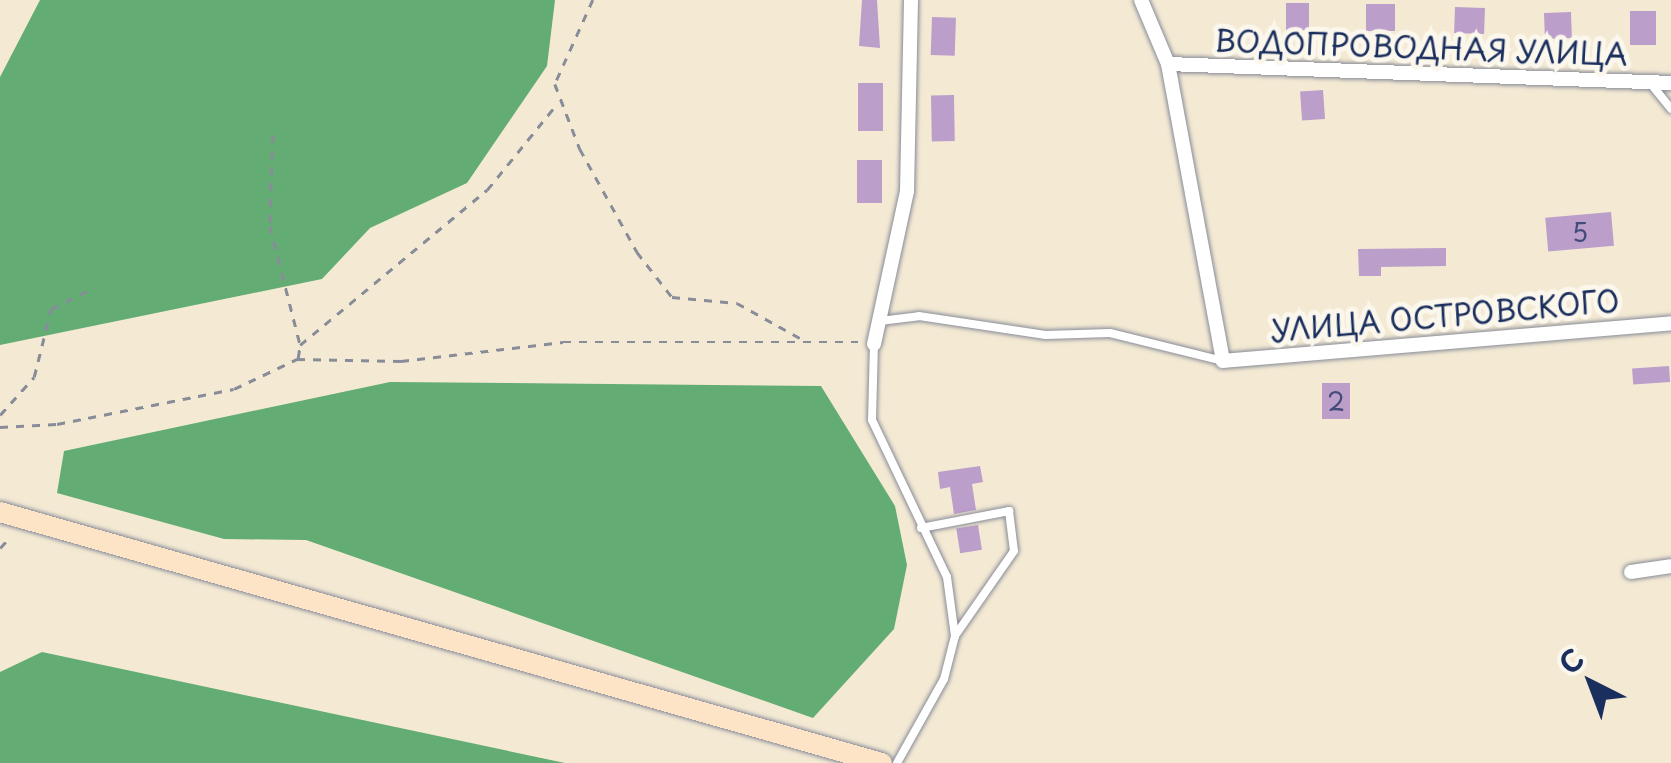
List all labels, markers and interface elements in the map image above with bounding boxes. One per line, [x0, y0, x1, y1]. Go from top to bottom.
street label: ВОДОПРОВОДНАЯ УЛИЦА [1214, 22, 1628, 72]
house number: 5 [1572, 217, 1588, 247]
street label: УЛИЦА ОСТРОВСКОГО [1268, 282, 1622, 348]
house number: 2 [1327, 386, 1345, 416]
north arrow [1541, 633, 1641, 733]
text: С [1548, 637, 1593, 683]

